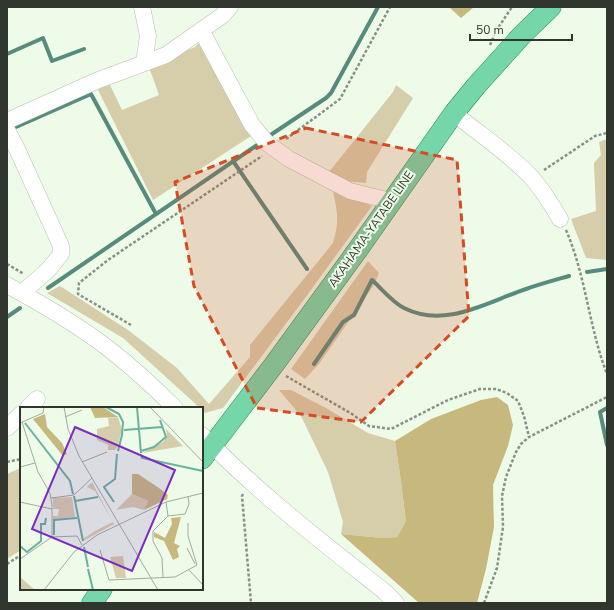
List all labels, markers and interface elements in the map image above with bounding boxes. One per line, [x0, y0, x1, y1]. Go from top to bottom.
scale bar [470, 16, 572, 42]
text: 50 m [476, 22, 504, 38]
street label: AKAHAMA-YATABE LINE [325, 168, 417, 290]
inset map [20, 407, 203, 590]

